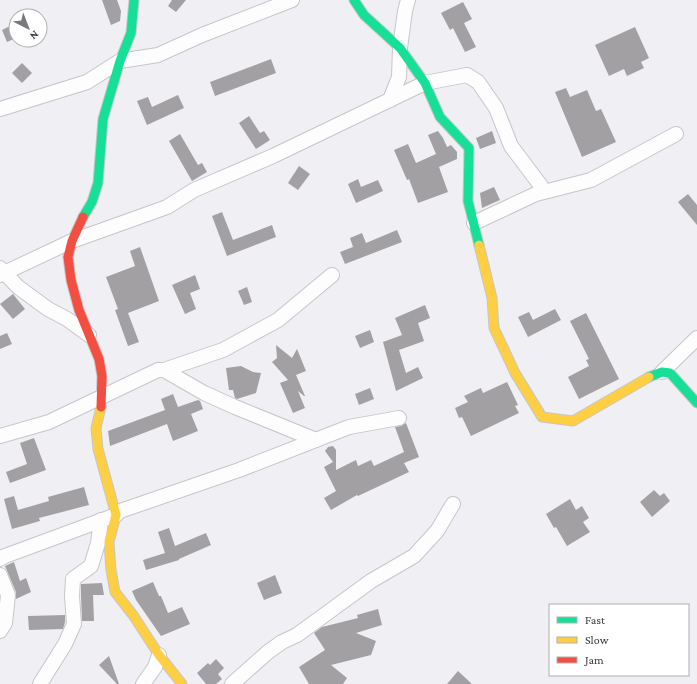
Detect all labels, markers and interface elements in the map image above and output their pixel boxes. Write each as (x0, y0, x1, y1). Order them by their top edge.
north arrow (8, 8, 48, 48)
text: N (28, 28, 41, 43)
legend (549, 604, 689, 676)
text: Fast (585, 613, 606, 627)
text: Slow (585, 633, 609, 647)
text: Jam (584, 653, 604, 667)

